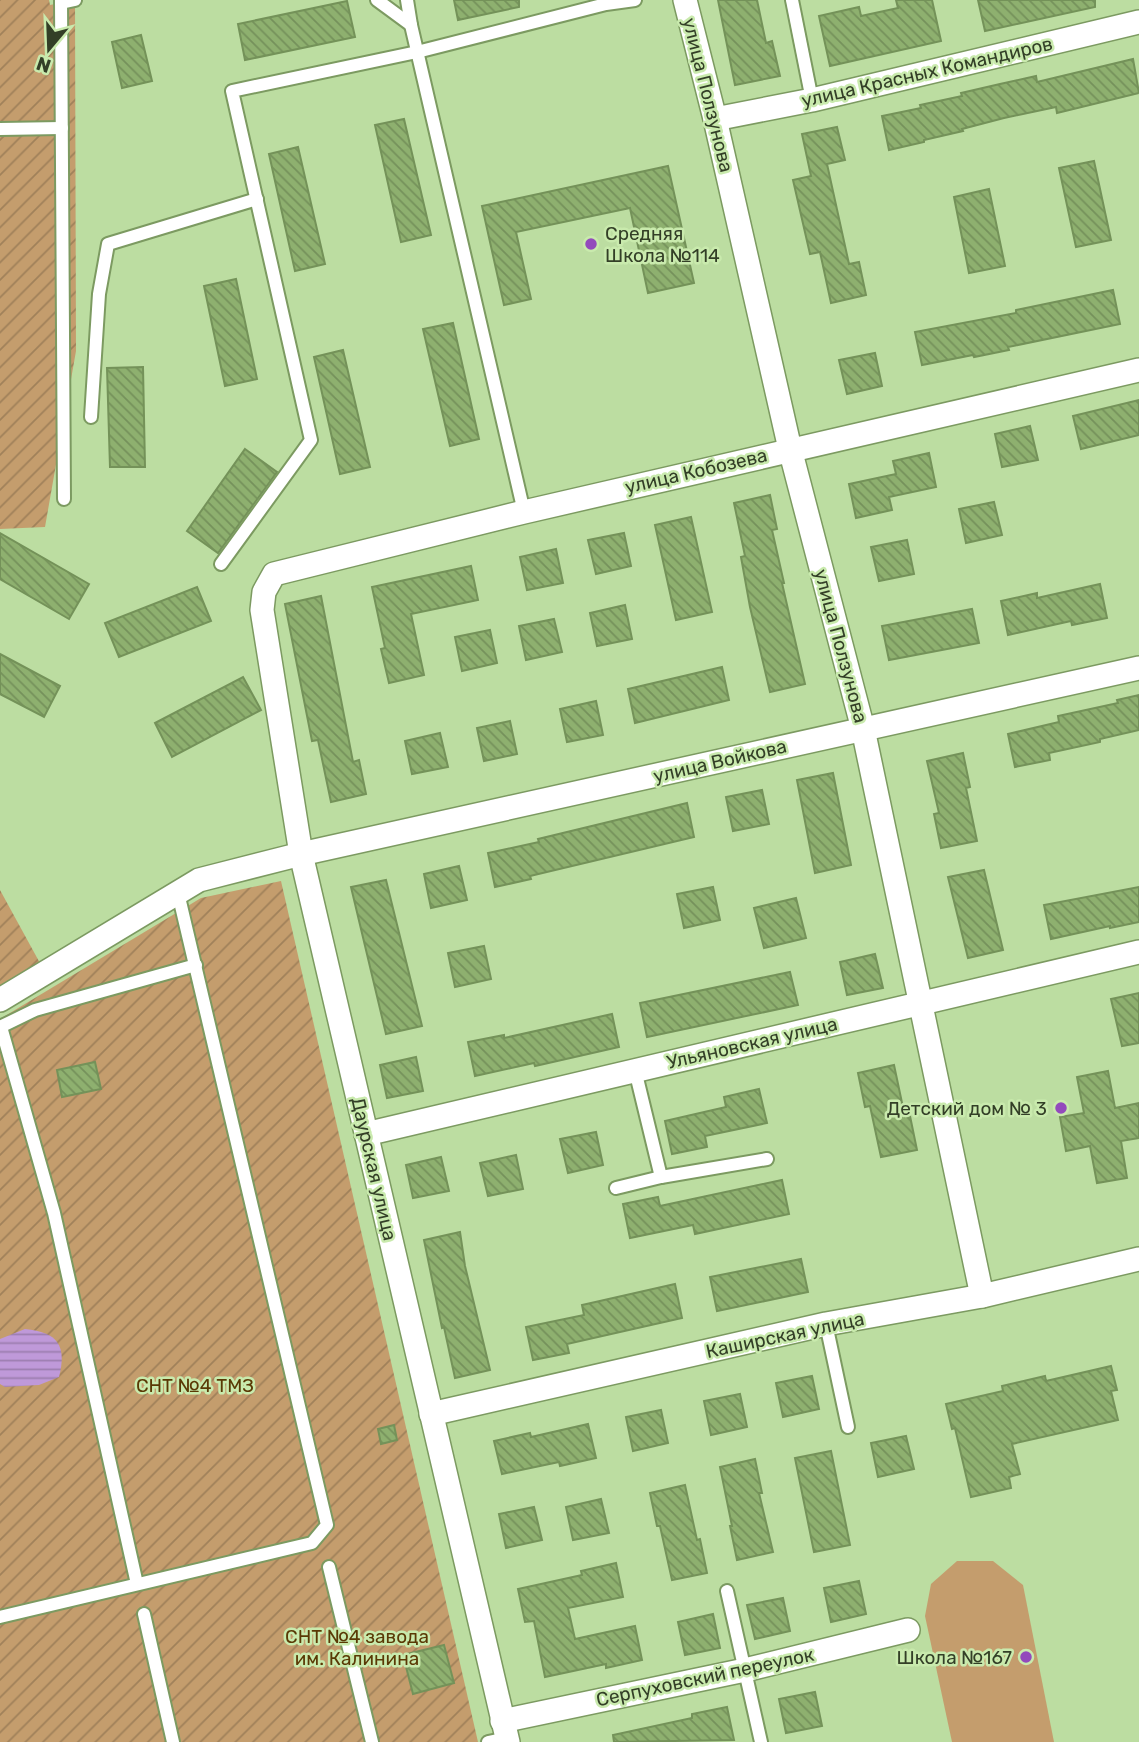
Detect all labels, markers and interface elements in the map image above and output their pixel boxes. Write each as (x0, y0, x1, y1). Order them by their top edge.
north arrow (14, 14, 84, 84)
street label: улица Ползунова (678, 15, 738, 175)
street label: улица Красных Командиров (799, 32, 1055, 112)
text: N (33, 52, 54, 78)
place label: Средняя Школа №114 (605, 222, 720, 267)
marker: Средняя Школа №114 (583, 236, 599, 252)
street label: улица Кобозева (623, 443, 769, 499)
street label: улица Ползунова (809, 567, 873, 725)
street label: улица Войкова (651, 734, 789, 788)
street label: Ульяновская улица (664, 1012, 840, 1074)
street label: Даурская улица (346, 1095, 402, 1243)
place label: Детский дом № 3 (887, 1097, 1047, 1120)
marker: Детский дом № 3 (1053, 1100, 1069, 1116)
street label: Каширская улица (704, 1307, 866, 1363)
park label: СНТ №4 ТМЗ (136, 1374, 254, 1397)
park label: СНТ №4 завода им. Калинина (285, 1625, 429, 1670)
street label: Серпуховский переулок (594, 1643, 816, 1711)
place label: Школа №167 (896, 1646, 1012, 1669)
marker: Школа №167 (1018, 1649, 1034, 1665)

